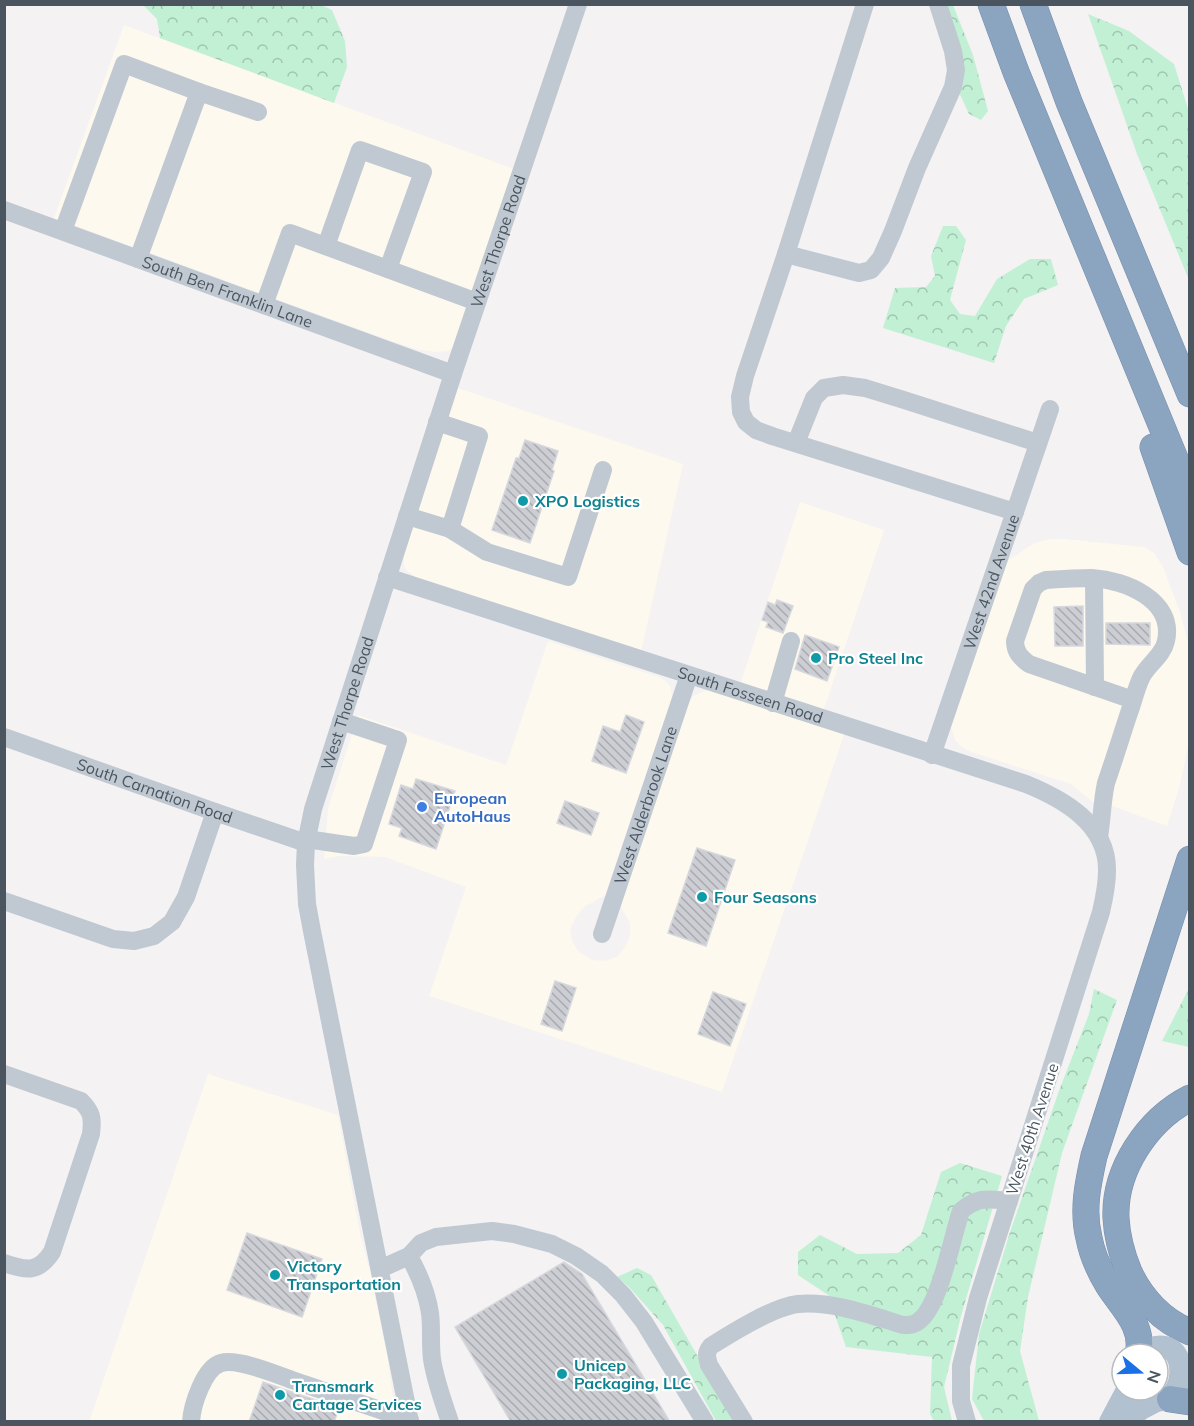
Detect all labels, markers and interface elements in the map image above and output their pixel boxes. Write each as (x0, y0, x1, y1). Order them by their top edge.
street label: West Thorpe Road (466, 172, 530, 310)
street label: South Ben Franklin Lane (139, 251, 316, 332)
place label: XPO Logistics (534, 491, 640, 511)
marker: XPO Logistics (516, 494, 530, 508)
street label: West 42nd Avenue (959, 512, 1023, 652)
street label: West Thorpe Road (316, 634, 378, 773)
place label: Pro Steel Inc (828, 648, 923, 668)
marker: Pro Steel Inc (809, 651, 823, 665)
street label: South Fosseen Road (675, 662, 826, 728)
street label: West Alderbrook Lane (609, 723, 681, 887)
street label: South Carnation Road (74, 754, 235, 827)
place label: European AutoHaus (434, 788, 511, 826)
marker: European AutoHaus (415, 800, 429, 814)
place label: Four Seasons (714, 887, 817, 907)
marker: Four Seasons (695, 890, 709, 904)
street label: West 40th Avenue (1001, 1061, 1063, 1197)
place label: Victory Transportation (286, 1256, 401, 1294)
marker: Victory Transportation (268, 1268, 282, 1282)
north arrow (1110, 1342, 1170, 1402)
place label: Unicep Packaging, LLC (574, 1355, 691, 1393)
marker: Unicep Packaging, LLC (555, 1367, 569, 1381)
text: N (1143, 1368, 1166, 1386)
place label: Transmark Cartage Services (292, 1376, 422, 1414)
marker: Transmark Cartage Services (273, 1388, 287, 1402)

